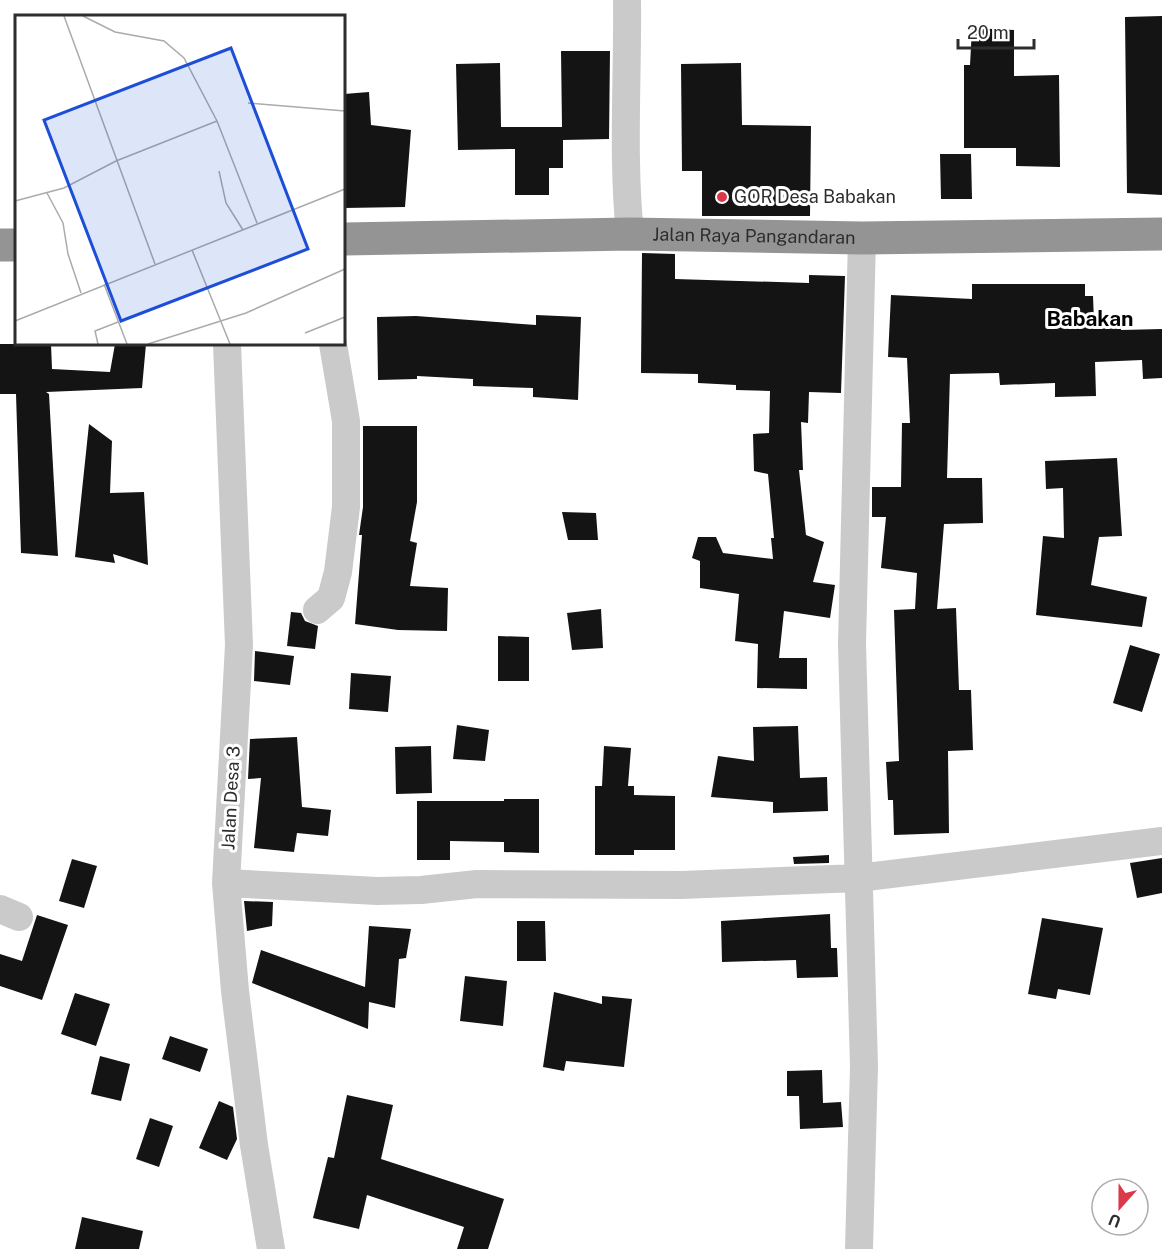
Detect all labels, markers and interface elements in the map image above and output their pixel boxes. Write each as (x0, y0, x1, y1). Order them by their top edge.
scale bar (958, 12, 1034, 50)
inset map (15, 15, 345, 345)
text: 20 m (967, 22, 1009, 43)
place label: GOR Desa Babakan (734, 186, 896, 207)
marker: GOR Desa Babakan (715, 190, 729, 204)
street label: Jalan Raya Pangandaran (652, 223, 856, 248)
district label: Babakan (1046, 306, 1134, 331)
street label: Jalan Desa 3 (217, 745, 244, 851)
north arrow (1090, 1177, 1150, 1237)
text: U (1106, 1210, 1124, 1231)

